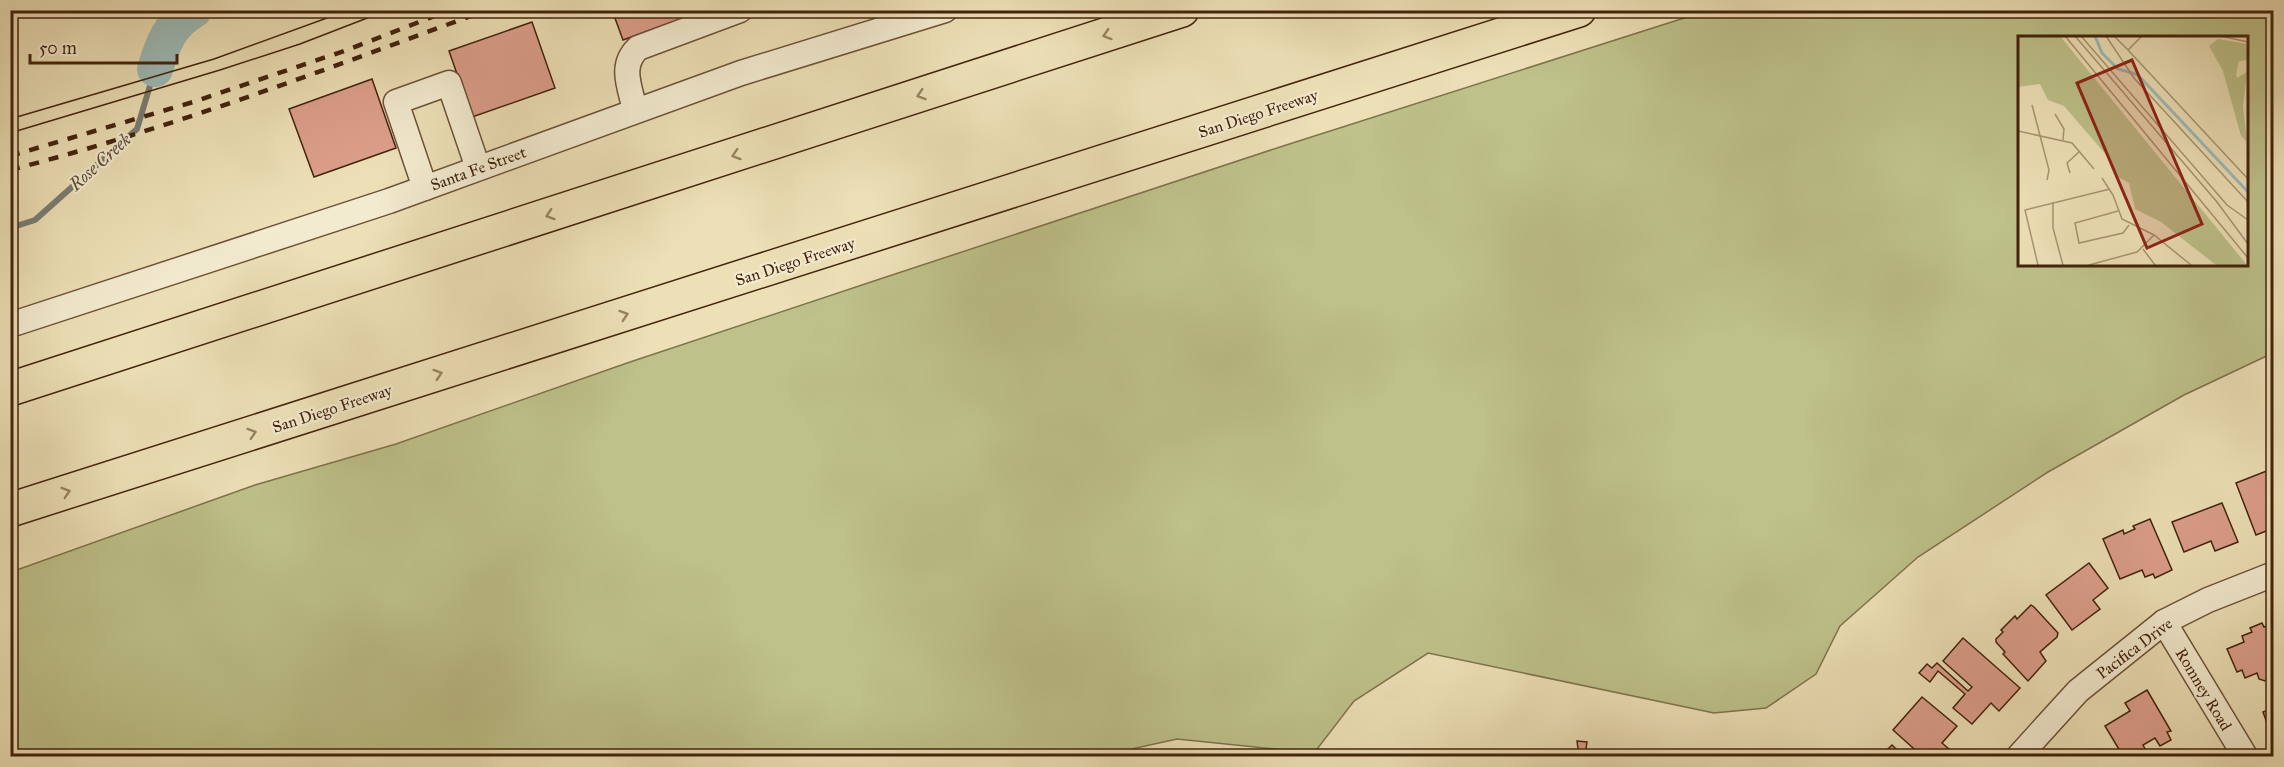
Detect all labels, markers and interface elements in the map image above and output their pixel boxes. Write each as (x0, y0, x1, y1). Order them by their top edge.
scale bar (30, 27, 177, 65)
one-way arrow (1102, 28, 1113, 40)
inset map (2018, 36, 2248, 266)
text: 50 m (39, 37, 77, 59)
street label: San Diego Freeway (1196, 85, 1321, 143)
one-way arrow (916, 88, 927, 100)
water label: Rose Creek (64, 129, 135, 196)
street label: Santa Fe Street (428, 142, 529, 195)
one-way arrow (731, 148, 742, 160)
one-way arrow (545, 208, 556, 220)
street label: San Diego Freeway (733, 233, 858, 291)
one-way arrow (618, 310, 629, 322)
one-way arrow (432, 369, 443, 381)
street label: San Diego Freeway (270, 380, 395, 438)
one-way arrow (246, 428, 257, 440)
one-way arrow (60, 487, 71, 499)
street label: Pacifica Drive (2093, 614, 2176, 683)
street label: Romney Road (2171, 645, 2236, 734)

